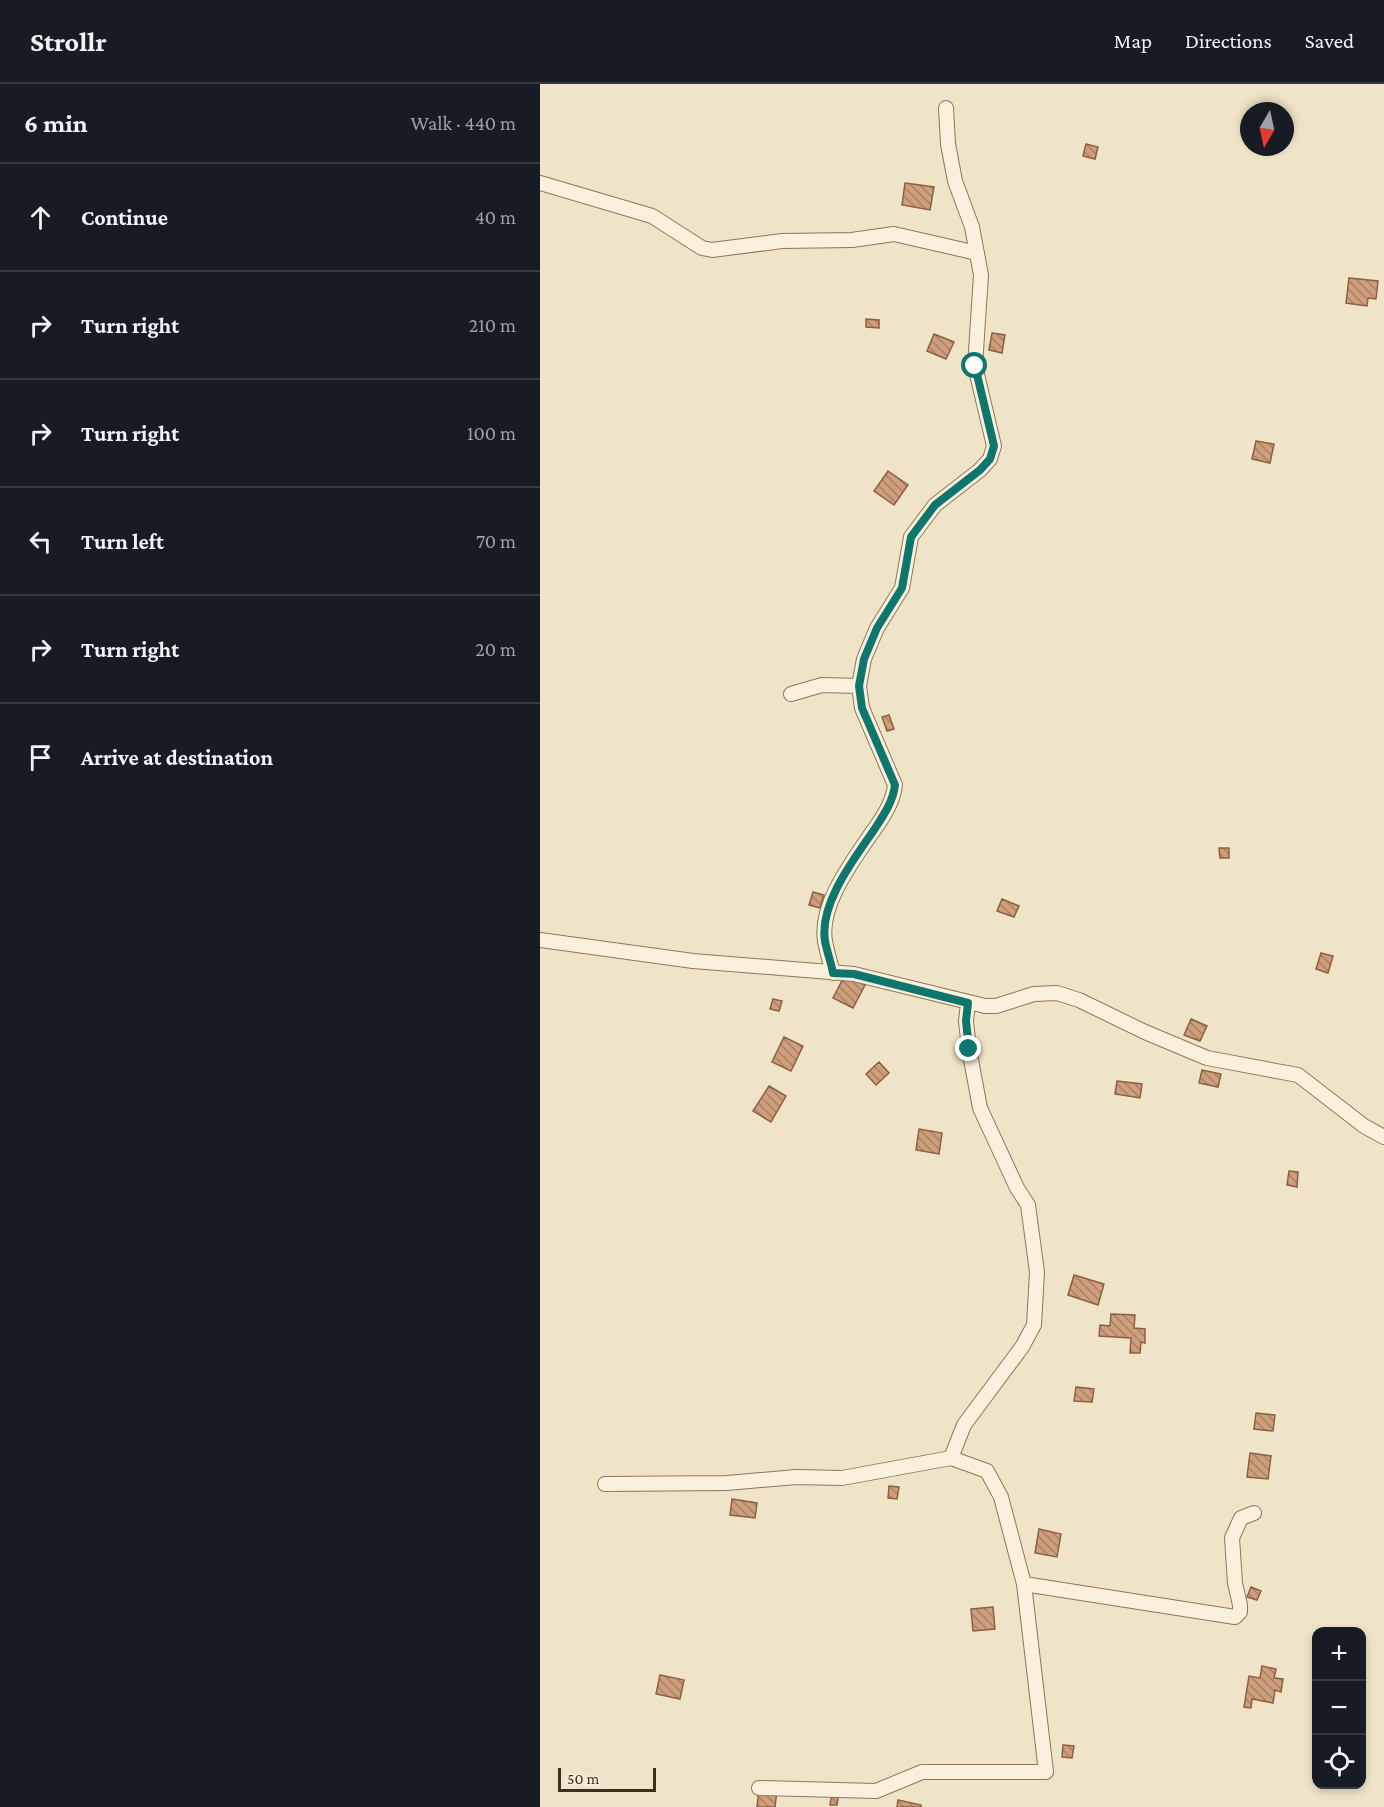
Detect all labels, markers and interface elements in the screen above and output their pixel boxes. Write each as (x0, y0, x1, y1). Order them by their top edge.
text: Strollr (30, 26, 107, 57)
text: Map (1114, 29, 1152, 53)
text: Directions (1185, 29, 1272, 53)
text: Saved (1305, 29, 1354, 53)
north arrow (1240, 102, 1294, 156)
text: 6 min (24, 109, 88, 138)
text: Walk · 440 m (411, 112, 516, 134)
icon: ahead (24, 201, 57, 234)
text: Continue (81, 205, 168, 230)
text: 40 m (475, 206, 516, 228)
icon: right (24, 309, 57, 342)
text: Turn right (81, 313, 179, 338)
text: 210 m (469, 314, 516, 336)
route start (961, 352, 987, 378)
icon: right (24, 417, 57, 450)
text: Turn right (81, 421, 179, 446)
text: 100 m (467, 422, 516, 444)
icon: left (24, 525, 57, 558)
text: Turn left (81, 529, 164, 554)
text: 70 m (476, 530, 516, 552)
icon: right (24, 633, 57, 666)
text: Turn right (81, 637, 179, 662)
text: 20 m (475, 638, 516, 660)
icon: arrive (24, 741, 57, 774)
text: Arrive at destination (81, 745, 273, 770)
route end (955, 1035, 981, 1061)
map controls (1312, 1627, 1366, 1789)
button: + (1312, 1627, 1366, 1681)
button: − (1312, 1681, 1366, 1735)
button: locate (1312, 1735, 1366, 1789)
scale bar (558, 1765, 656, 1792)
text: 50 m (567, 1770, 599, 1787)

